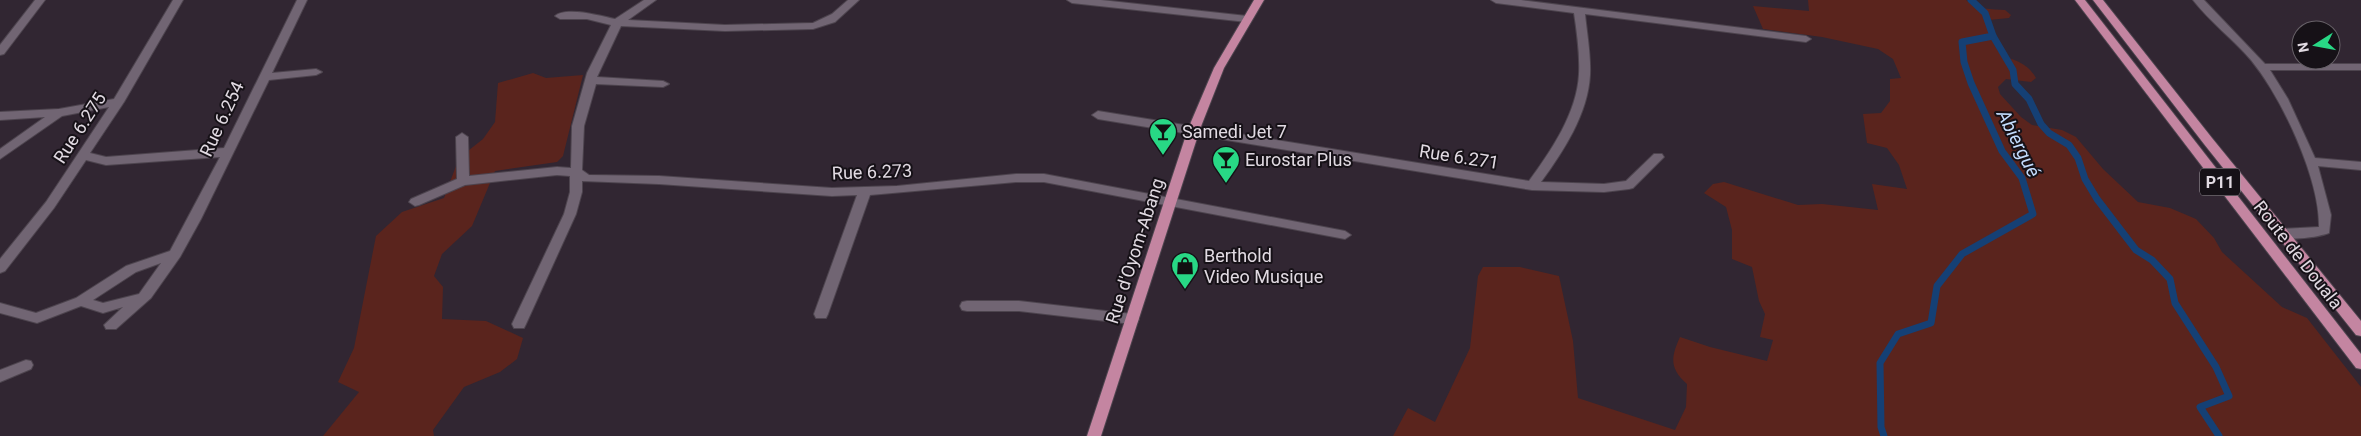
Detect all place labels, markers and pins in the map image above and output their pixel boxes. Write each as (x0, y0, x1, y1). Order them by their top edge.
bar icon: Samedi Jet 7 (1148, 117, 1178, 156)
place label: Samedi Jet 7 (1182, 121, 1287, 142)
bar icon: Eurostar Plus (1211, 145, 1241, 184)
place label: Eurostar Plus (1245, 149, 1352, 170)
place label: Berthold Video Musique (1204, 245, 1323, 287)
shop icon: Berthold Video Musique (1170, 251, 1200, 290)

